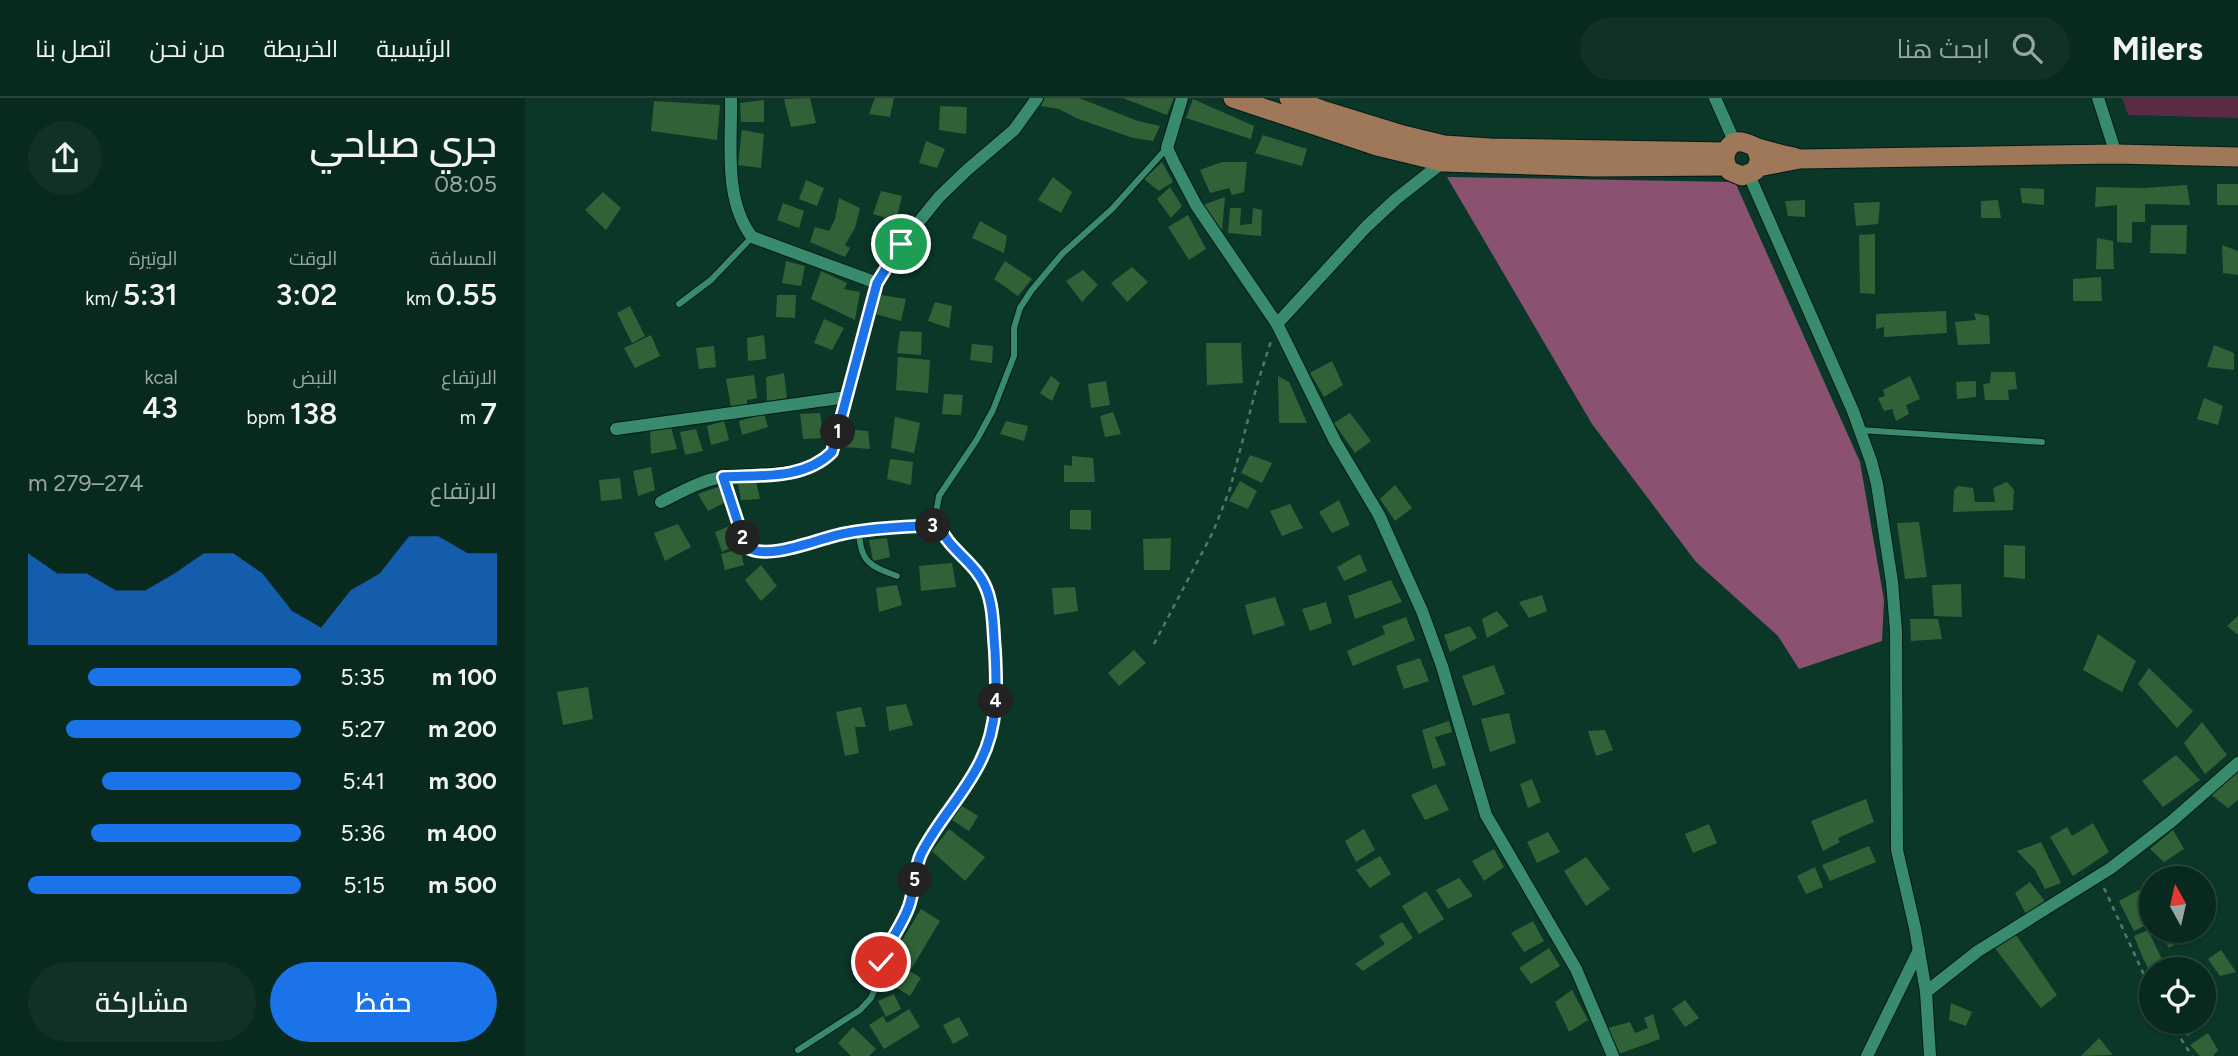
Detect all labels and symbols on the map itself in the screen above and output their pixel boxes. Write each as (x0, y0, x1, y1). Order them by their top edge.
pin (871, 214, 931, 274)
pin: 1 (821, 414, 855, 450)
pin: 3 (915, 508, 951, 544)
pin: 2 (725, 520, 760, 556)
pin: 4 (979, 684, 1014, 718)
pin: 5 (897, 862, 933, 898)
north arrow (2139, 866, 2215, 943)
pin (851, 932, 911, 992)

